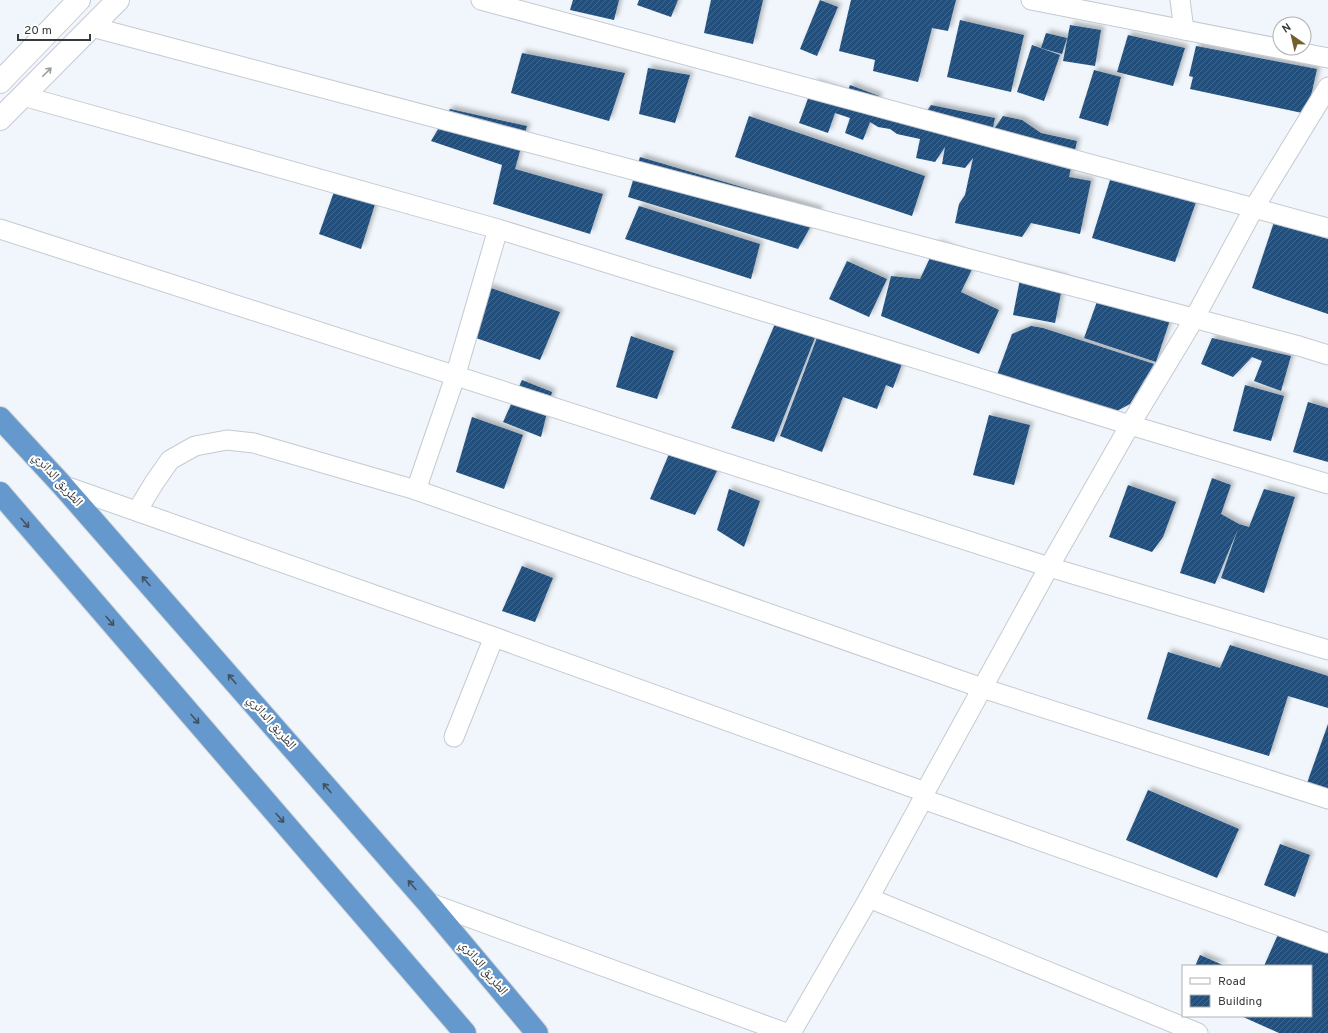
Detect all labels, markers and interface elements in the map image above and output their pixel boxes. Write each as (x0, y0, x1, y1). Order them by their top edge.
scale bar (18, 16, 90, 42)
north arrow (1272, 16, 1312, 56)
text: N (1280, 21, 1294, 37)
text: 20 m (24, 23, 52, 39)
one-way arrow (42, 67, 52, 77)
street label: الطريق الدائري (28, 450, 85, 511)
one-way arrow (21, 517, 30, 528)
one-way arrow (142, 576, 151, 587)
one-way arrow (105, 616, 115, 626)
one-way arrow (228, 675, 237, 685)
street label: الطريق الدائري (242, 692, 299, 754)
one-way arrow (191, 714, 200, 724)
one-way arrow (322, 782, 331, 793)
one-way arrow (276, 812, 285, 823)
one-way arrow (408, 880, 417, 891)
street label: الطريق الدائري (454, 937, 511, 1000)
legend (1182, 965, 1312, 1017)
text: Road (1218, 974, 1246, 990)
text: Building (1218, 994, 1262, 1010)

